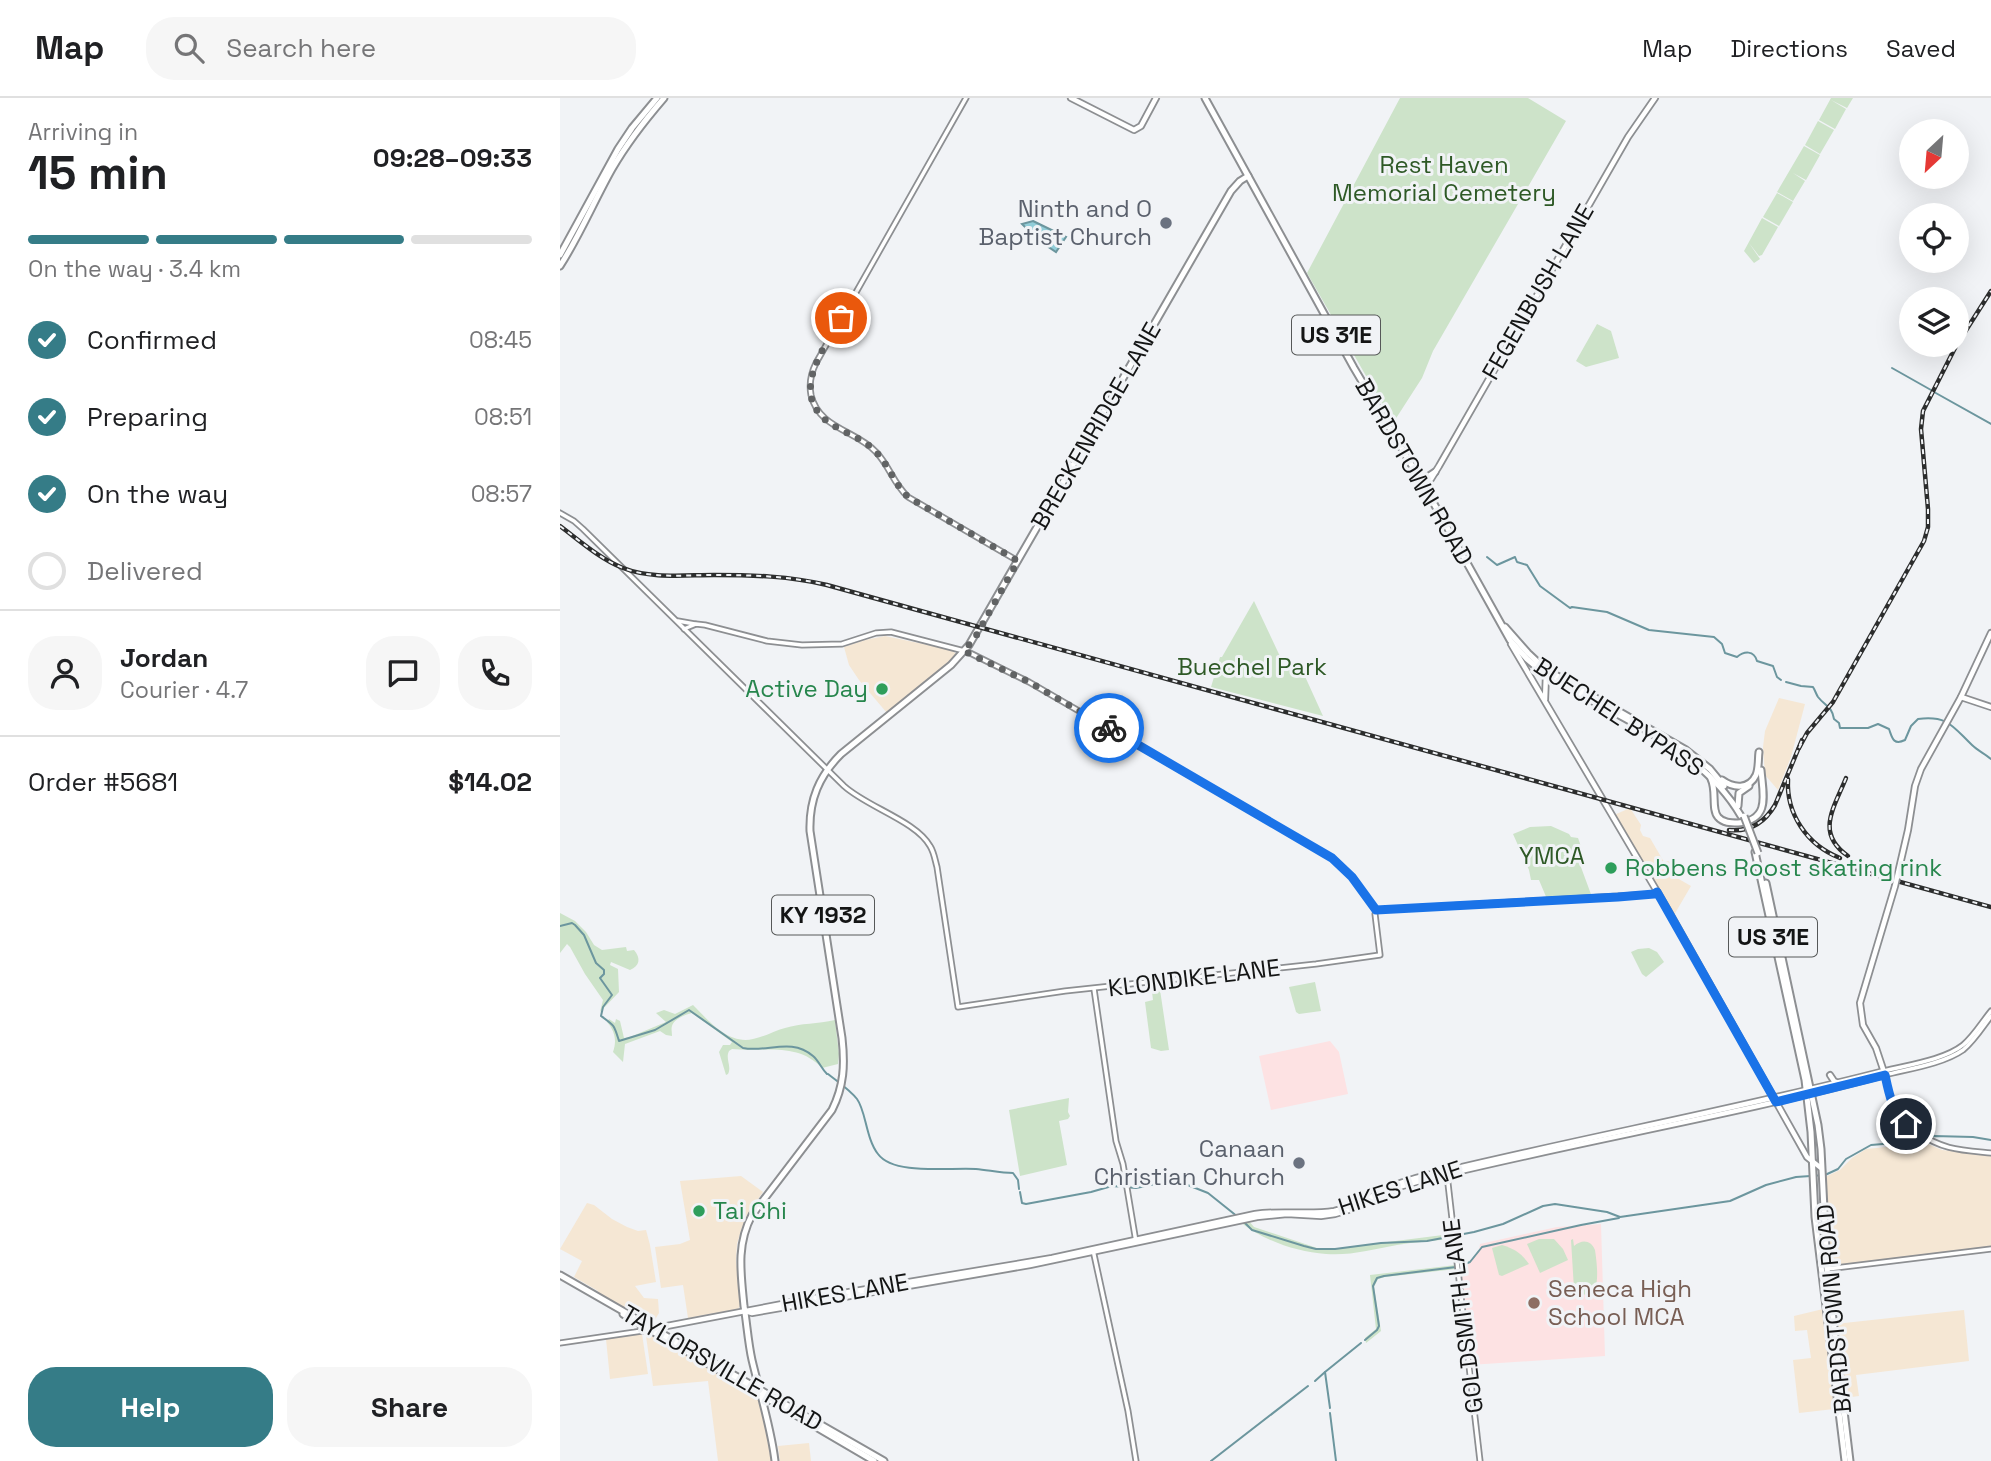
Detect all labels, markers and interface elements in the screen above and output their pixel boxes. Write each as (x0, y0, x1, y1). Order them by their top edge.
search box (146, 17, 636, 80)
text: Map (35, 27, 104, 69)
icon: search (170, 29, 208, 67)
text: Search here (226, 31, 376, 65)
text: Map (1642, 33, 1692, 64)
text: Directions (1730, 33, 1848, 64)
text: Saved (1886, 33, 1956, 64)
text: Arriving in (28, 117, 138, 147)
north arrow (1899, 119, 1969, 189)
map controls (1899, 119, 1969, 357)
text: 09:28–09:33 (373, 141, 532, 175)
text: 15 min (28, 144, 168, 202)
park label: Rest Haven Memorial Cemetery (1332, 149, 1556, 208)
place label: Ninth and O Baptist Church (979, 193, 1152, 252)
street label: FEGENBUSH LANE (1475, 198, 1600, 385)
button: locate (1899, 203, 1969, 273)
marker: Ninth and O Baptist Church (1158, 215, 1174, 231)
text: On the way · 3.4 km (28, 254, 241, 284)
button: layers (1899, 287, 1969, 357)
pin (811, 288, 871, 348)
icon: bag (822, 299, 860, 337)
road number: US 31E (1292, 316, 1380, 354)
street label: BRECKENRIDGE LANE (1024, 317, 1168, 535)
icon: check (28, 321, 66, 359)
text: Confirmed (87, 323, 217, 357)
text: 08:45 (469, 325, 532, 355)
street label: BARDSTOWN ROAD (1348, 373, 1480, 571)
icon: check (28, 398, 66, 436)
text: Preparing (87, 400, 208, 434)
text: 08:51 (474, 402, 532, 432)
icon: check (28, 475, 66, 513)
text: On the way (87, 477, 228, 511)
text: 08:57 (471, 479, 532, 509)
text: Delivered (87, 554, 203, 588)
button: person (28, 636, 102, 710)
button: chat (366, 636, 440, 710)
button: phone (458, 636, 532, 710)
text: Jordan (120, 641, 208, 675)
street label: BUECHEL BYPASS (1529, 650, 1710, 783)
park label: Buechel Park (1177, 651, 1327, 682)
place label: Active Day (745, 673, 868, 704)
text: Courier · 4.7 (120, 675, 248, 705)
marker: Active Day (874, 681, 890, 697)
courier (1074, 693, 1144, 763)
icon: bike (1090, 709, 1128, 747)
text: Order #5681 (28, 765, 178, 799)
text: $14.02 (448, 765, 532, 799)
park label: YMCA (1519, 840, 1585, 871)
place label: Robbens Roost skating rink (1625, 852, 1942, 883)
marker: Robbens Roost skating rink (1603, 860, 1619, 876)
road number: KY 1932 (772, 895, 874, 934)
road number: US 31E (1729, 918, 1817, 957)
street label: KLONDIKE LANE (1106, 952, 1282, 1003)
pin (1876, 1094, 1936, 1154)
icon: home (1887, 1105, 1925, 1143)
place label: Canaan Christian Church (1094, 1133, 1285, 1192)
street label: HIKES LANE (1334, 1153, 1466, 1222)
marker: Canaan Christian Church (1291, 1155, 1307, 1171)
place label: Tai Chi (713, 1195, 787, 1226)
marker: Tai Chi (691, 1203, 707, 1219)
street label: BARDSTOWN ROAD (1809, 1203, 1858, 1415)
street label: GOLDSMITH LANE (1435, 1217, 1490, 1415)
street label: HIKES LANE (779, 1266, 911, 1319)
place label: Seneca High School MCA (1548, 1273, 1692, 1332)
marker: Seneca High School MCA (1526, 1295, 1542, 1311)
street label: TAYLORSVILLE ROAD (616, 1297, 828, 1438)
button: Help (28, 1367, 273, 1447)
button: Share (287, 1367, 532, 1447)

